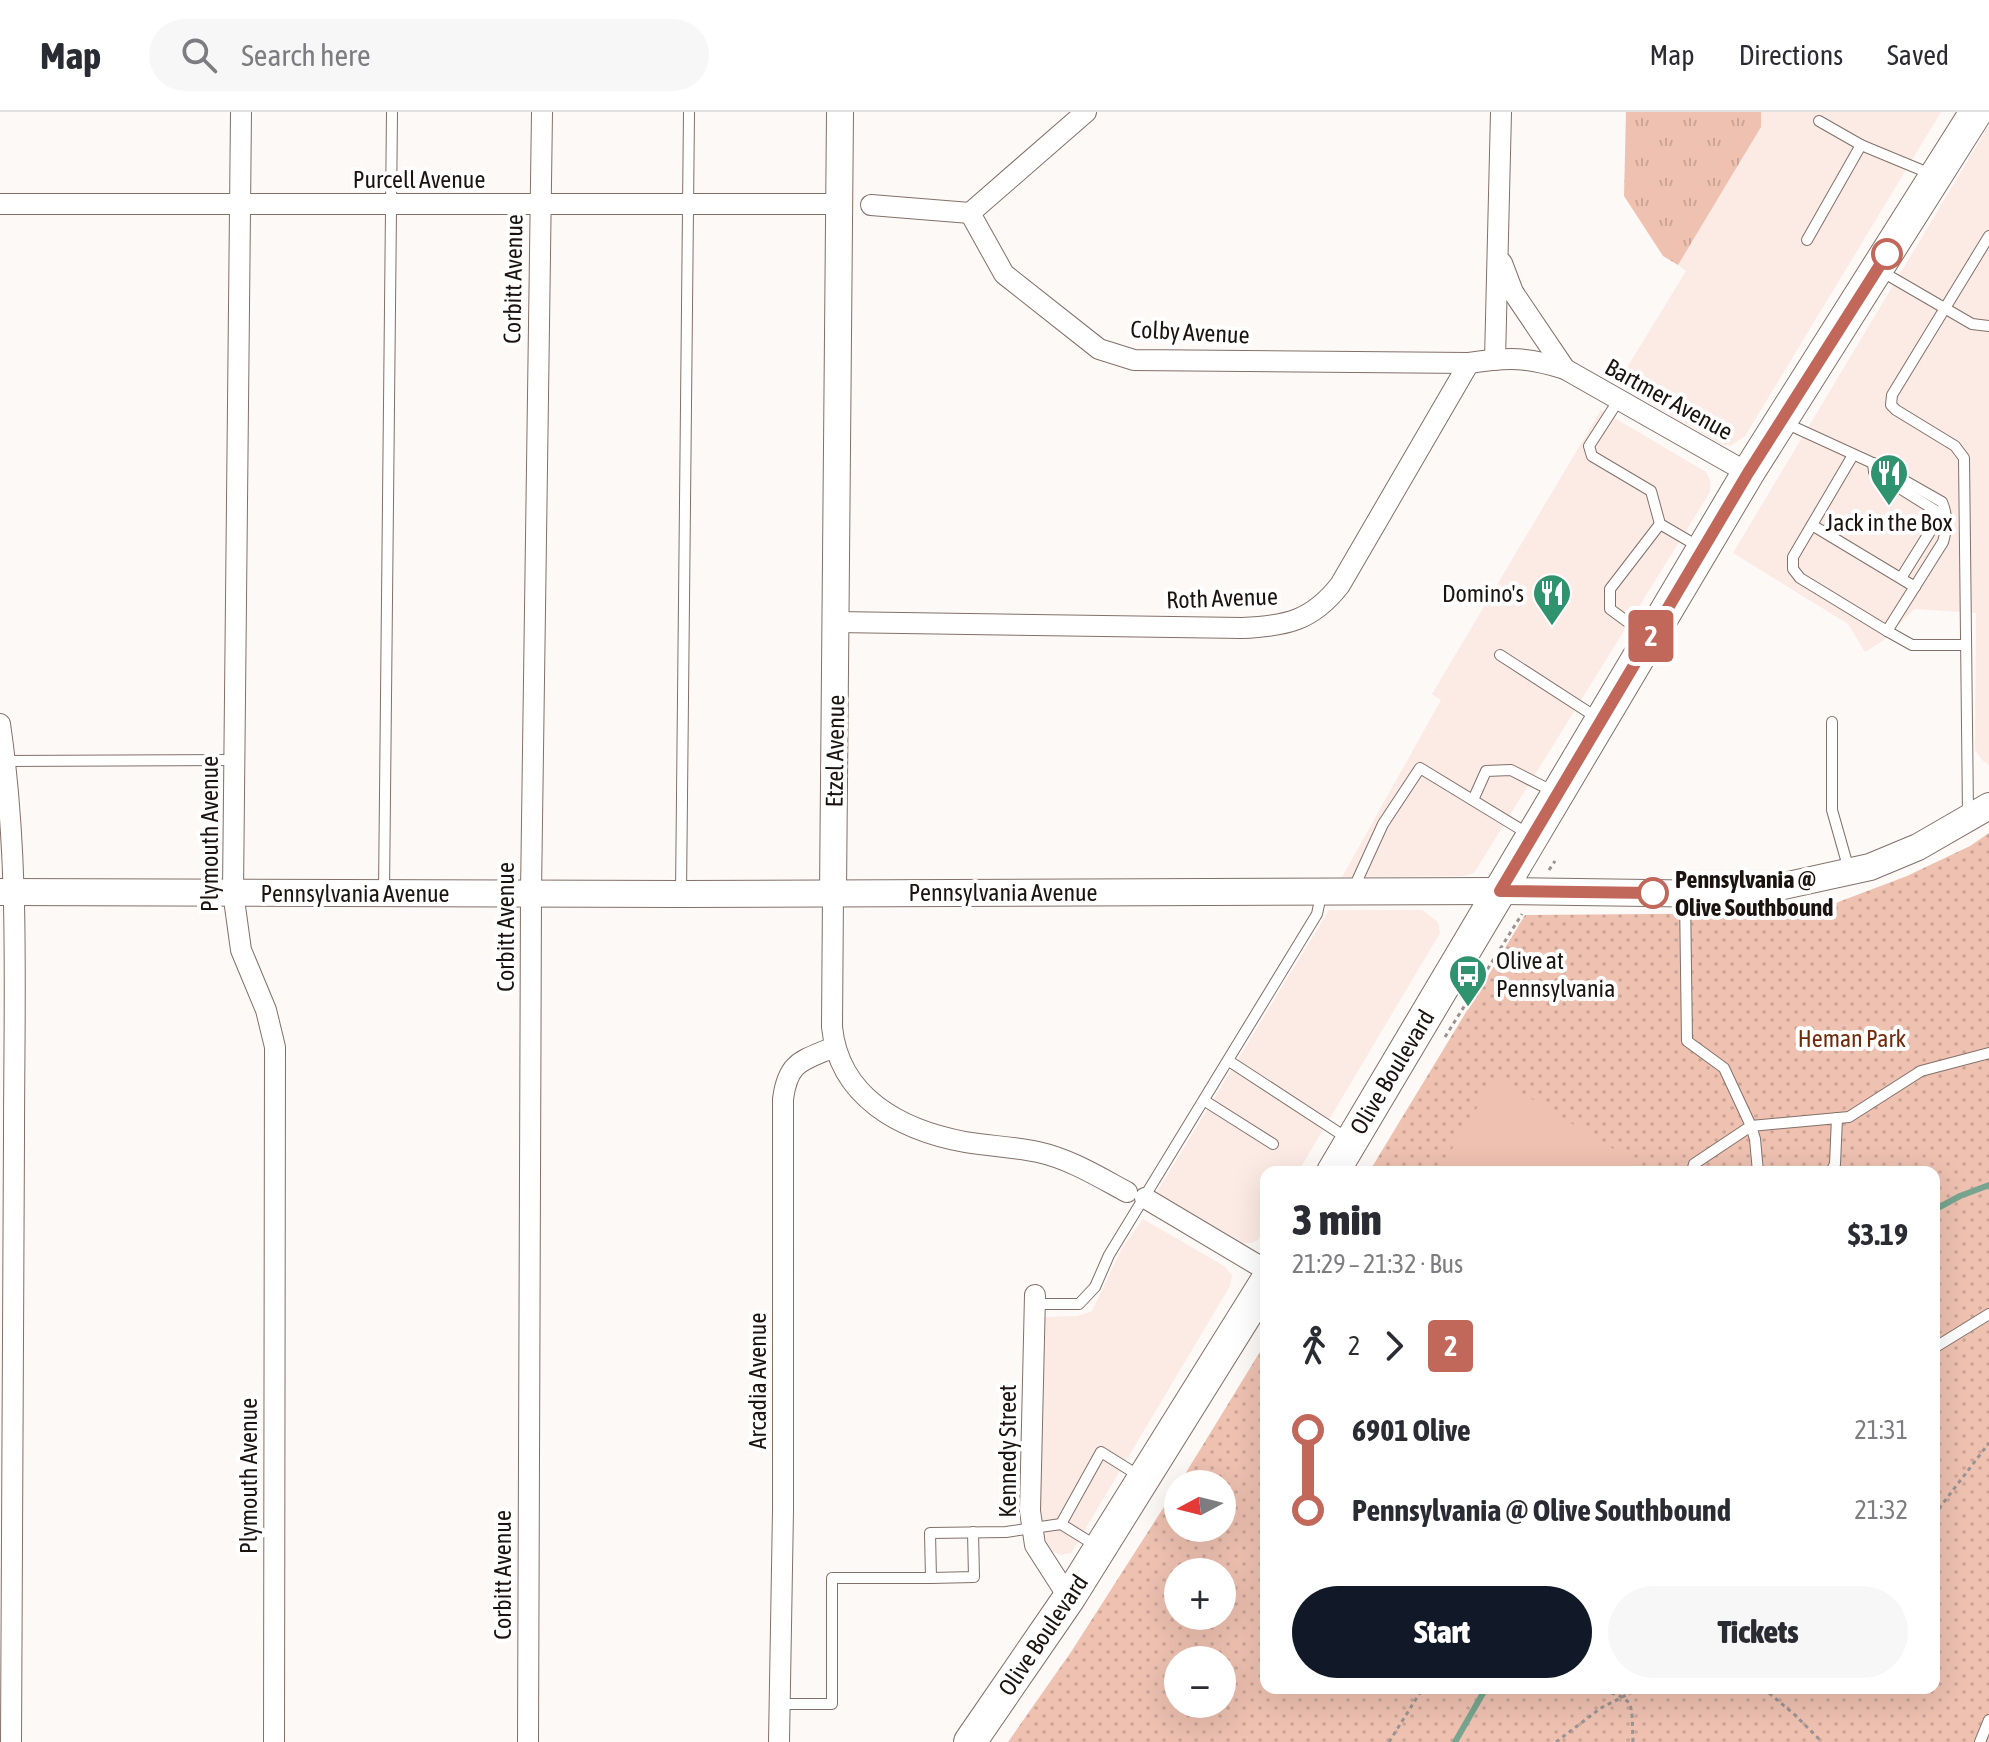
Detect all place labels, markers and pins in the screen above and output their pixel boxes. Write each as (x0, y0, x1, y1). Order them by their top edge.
unlabelled marker (1872, 239, 1902, 269)
restaurant icon: Jack in the Box (1868, 452, 1910, 507)
place label: Jack in the Box (1826, 509, 1953, 536)
restaurant icon: Domino's (1531, 572, 1573, 627)
place label: Domino's (1442, 580, 1524, 607)
place label: Pennsylvania @ Olive Southbound (1675, 866, 1834, 921)
marker: Pennsylvania @ Olive Southbound (1638, 878, 1668, 908)
place label: Olive at Pennsylvania (1496, 947, 1615, 1002)
bus stop icon: Olive at Pennsylvania (1447, 953, 1489, 1008)

